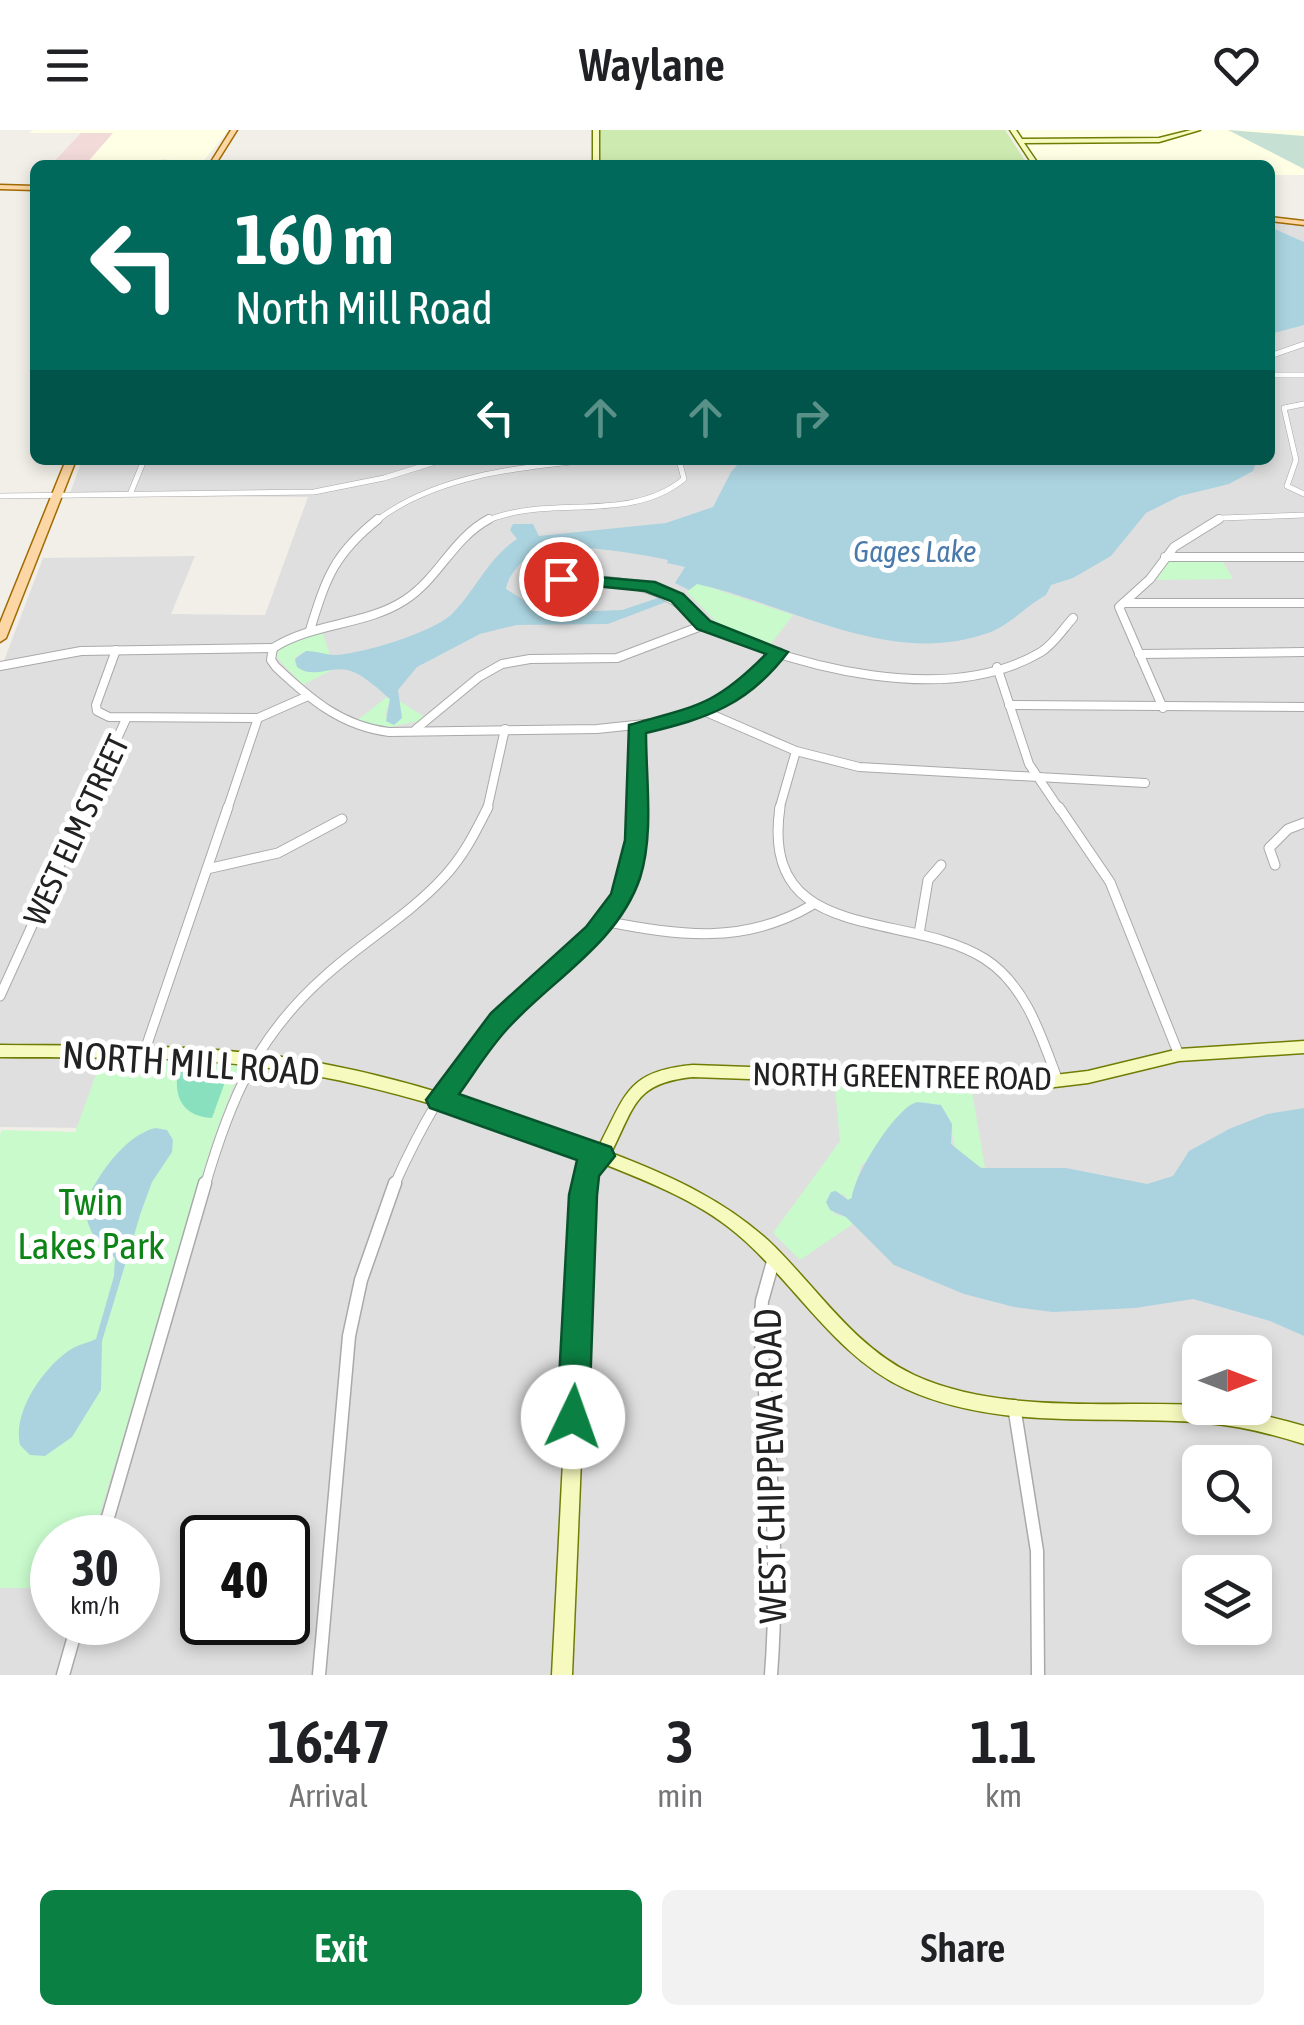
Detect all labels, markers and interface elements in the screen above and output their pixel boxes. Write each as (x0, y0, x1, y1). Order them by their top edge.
icon: menu (40, 38, 95, 93)
icon: heart (1209, 38, 1264, 93)
text: Waylane (579, 39, 725, 91)
text: 160 m (235, 199, 394, 279)
icon: left (70, 200, 200, 330)
text: North Mill Road (235, 282, 493, 334)
icon: left (468, 390, 523, 445)
icon: ahead (573, 390, 628, 445)
icon: ahead (678, 390, 733, 445)
icon: right (783, 390, 838, 445)
water label: Gages Lake (853, 534, 977, 568)
pin (519, 537, 604, 622)
icon: arrive (534, 552, 589, 607)
street label: WEST ELM STREET (16, 729, 136, 931)
street label: NORTH MILL ROAD (61, 1033, 321, 1093)
street label: NORTH GREENTREE ROAD (752, 1055, 1052, 1097)
park label: Twin Lakes Park (17, 1180, 165, 1267)
street label: WEST CHIPPEWA ROAD (746, 1308, 794, 1624)
north arrow (1182, 1335, 1272, 1425)
map controls (1182, 1335, 1272, 1645)
position arrow (521, 1365, 625, 1469)
button: search (1182, 1445, 1272, 1535)
speed limit sign: 40 (180, 1515, 310, 1645)
text: 30 (71, 1539, 118, 1597)
button: layers (1182, 1555, 1272, 1645)
text: km/h (70, 1591, 120, 1619)
text: 16:47 (267, 1707, 390, 1776)
text: 3 (666, 1707, 694, 1776)
text: 1.1 (970, 1707, 1037, 1776)
text: Arrival (290, 1777, 368, 1814)
text: min (657, 1777, 703, 1814)
text: km (985, 1777, 1022, 1814)
button: Exit (40, 1890, 642, 2005)
button: Share (662, 1890, 1264, 2005)

